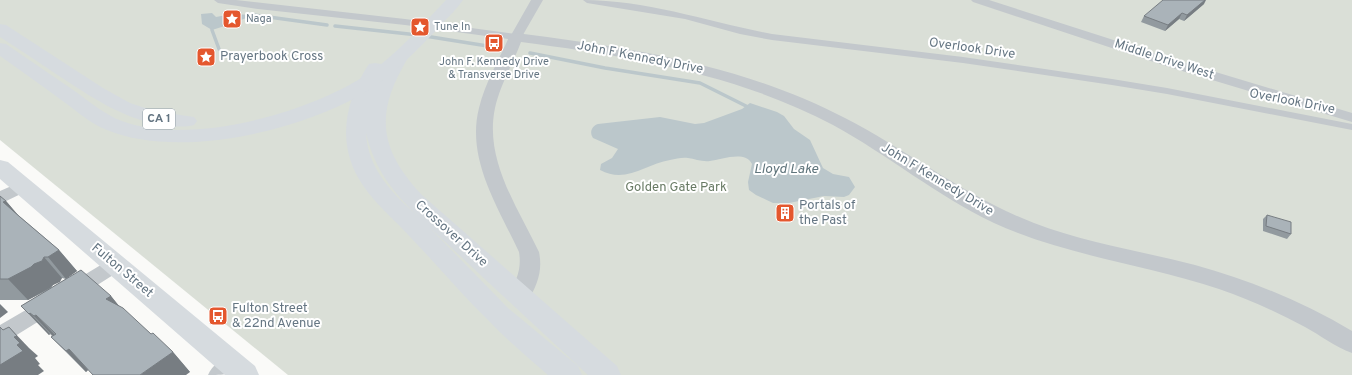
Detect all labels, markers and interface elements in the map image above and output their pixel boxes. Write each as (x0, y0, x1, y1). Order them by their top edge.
place icon: Naga (221, 8, 243, 30)
place label: Naga (246, 12, 272, 26)
place icon: Tune In (409, 16, 431, 38)
place label: Tune In (434, 20, 470, 34)
bus stop icon: John F. Kennedy Drive & Transverse Drive (483, 32, 505, 54)
street label: Overlook Drive (928, 35, 1016, 63)
street label: Middle Drive West (1112, 36, 1216, 84)
street label: John F Kennedy Drive (576, 38, 704, 78)
place icon: Prayerbook Cross (195, 46, 217, 68)
place label: Prayerbook Cross (220, 49, 323, 65)
place label: John F. Kennedy Drive & Transverse Drive (439, 55, 549, 82)
street label: Overlook Drive (1248, 86, 1336, 118)
road number: CA 1 (143, 109, 175, 129)
street label: John F Kennedy Drive (878, 140, 996, 220)
water label: Lloyd Lake (754, 161, 819, 178)
park label: Golden Gate Park (625, 180, 727, 196)
street label: Crossover Drive (411, 197, 491, 271)
place label: Portals of the Past (799, 198, 856, 229)
building icon: Portals of the Past (774, 202, 796, 224)
street label: Fulton Street (88, 241, 156, 302)
place label: Fulton Street & 22nd Avenue (232, 301, 321, 332)
bus stop icon: Fulton Street & 22nd Avenue (207, 305, 229, 327)

